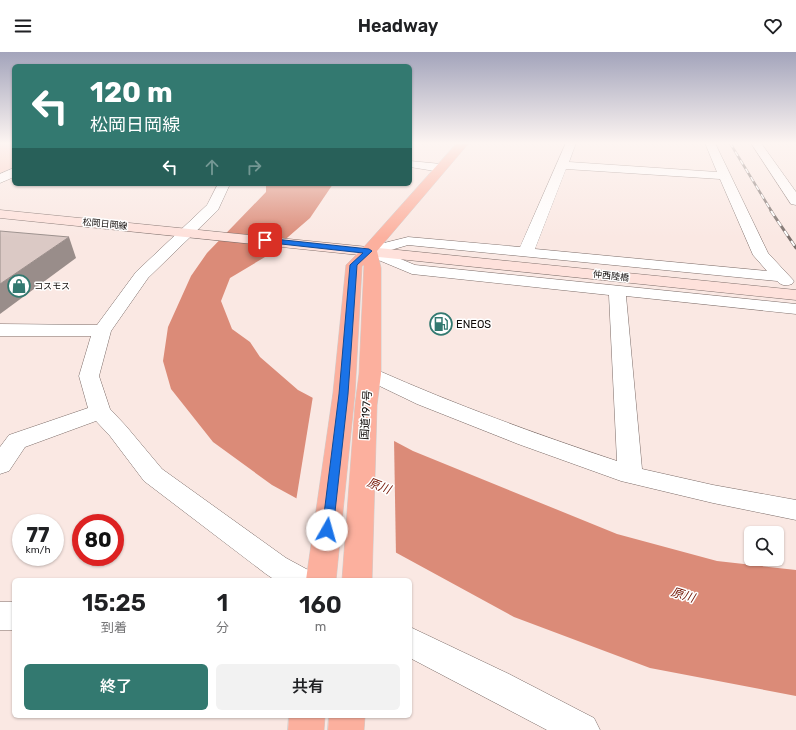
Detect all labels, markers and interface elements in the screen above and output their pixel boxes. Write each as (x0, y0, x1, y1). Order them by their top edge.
icon: menu (12, 15, 34, 37)
text: Headway (358, 15, 438, 37)
icon: heart (762, 15, 784, 37)
text: 120 m (90, 76, 173, 109)
icon: left (24, 80, 76, 132)
text: 松岡日岡線 (90, 114, 180, 136)
icon: left (159, 156, 181, 178)
icon: ahead (201, 156, 223, 178)
icon: right (243, 156, 265, 178)
street label: 松岡日岡線 (82, 217, 129, 231)
pin (248, 223, 282, 257)
icon: arrive (254, 229, 276, 251)
street label: 仲西陸橋 (593, 268, 630, 283)
shop icon: コスモス (6, 273, 32, 299)
place label: コスモス (34, 281, 70, 291)
fuel station icon: ENEOS (428, 311, 454, 337)
place label: ENEOS (456, 318, 491, 331)
street label: 国道197号 (358, 390, 374, 440)
water label: 原川 (365, 475, 395, 498)
position arrow (306, 509, 348, 551)
speed limit sign: 80 (72, 514, 124, 566)
text: 77 (27, 523, 49, 547)
map controls (744, 526, 784, 566)
button: search (744, 526, 784, 566)
text: km/h (26, 544, 50, 556)
water label: 原川 (669, 585, 698, 606)
text: 15:25 (82, 589, 146, 617)
text: 1 (217, 589, 228, 617)
text: 160 (299, 591, 342, 619)
text: m (315, 619, 326, 634)
text: 到着 (101, 620, 127, 635)
text: 分 (216, 620, 229, 635)
button: 終了 (24, 664, 208, 710)
button: 共有 (216, 664, 400, 710)

